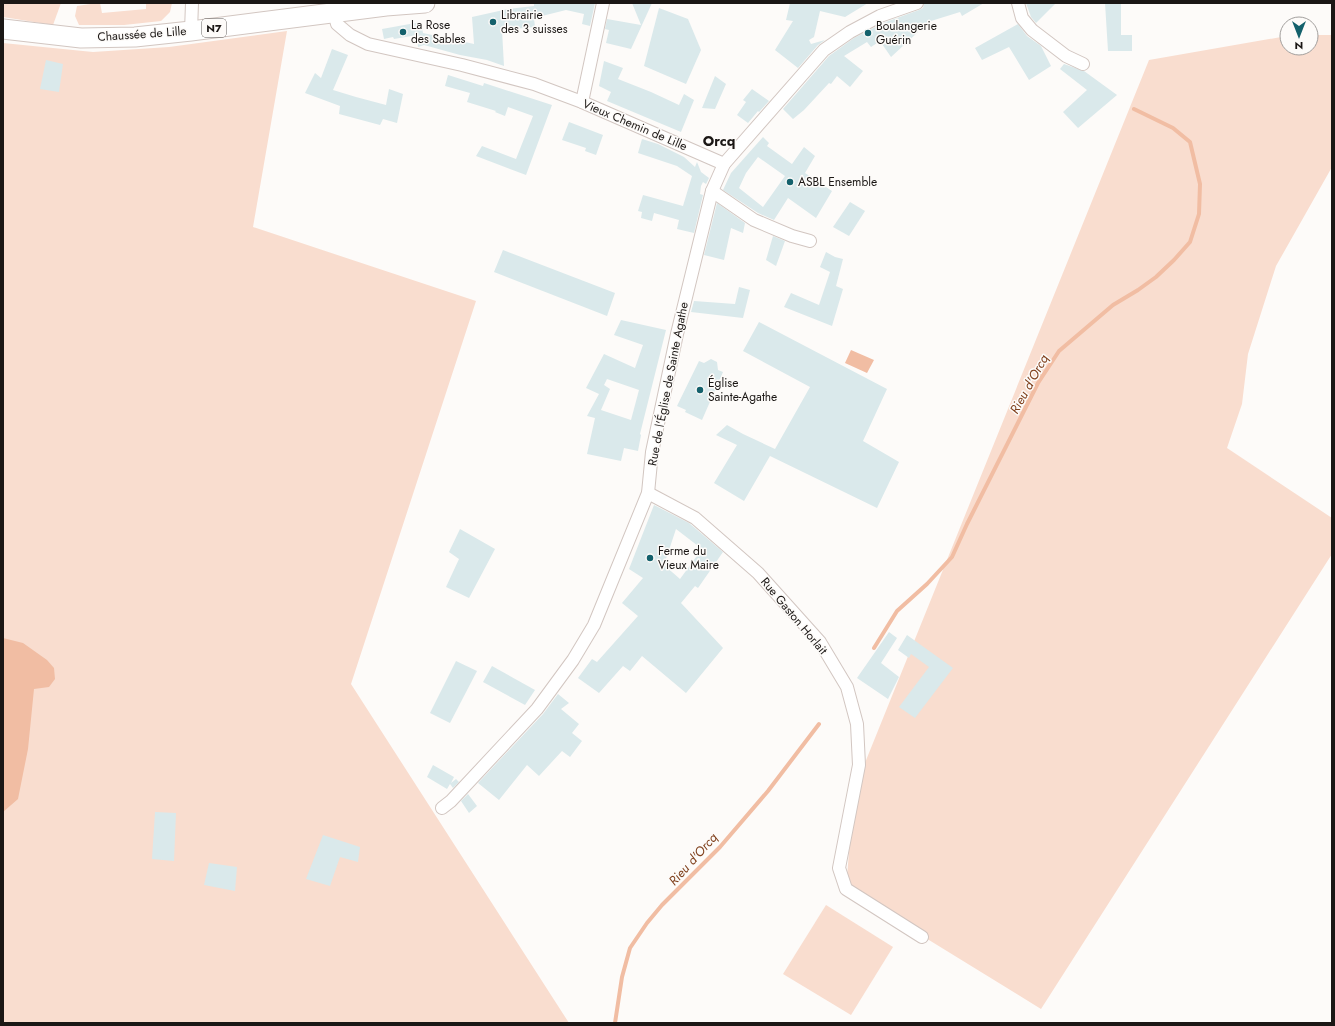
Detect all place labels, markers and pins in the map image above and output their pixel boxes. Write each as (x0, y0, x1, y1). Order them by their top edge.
place label: Librairie des 3 suisses (501, 6, 568, 38)
place label: La Rose des Sables (411, 16, 466, 48)
marker: Librairie des 3 suisses (488, 17, 498, 27)
place label: Boulangerie Guérin (876, 17, 937, 49)
marker: La Rose des Sables (398, 27, 408, 37)
marker: Boulangerie Guérin (863, 28, 873, 38)
place label: ASBL Ensemble (798, 173, 877, 191)
marker: ASBL Ensemble (785, 177, 795, 187)
place label: Église Sainte-Agathe (708, 374, 777, 406)
marker: Église Sainte-Agathe (695, 385, 705, 395)
place label: Ferme du Vieux Maire (658, 542, 719, 574)
marker: Ferme du Vieux Maire (645, 553, 655, 563)

